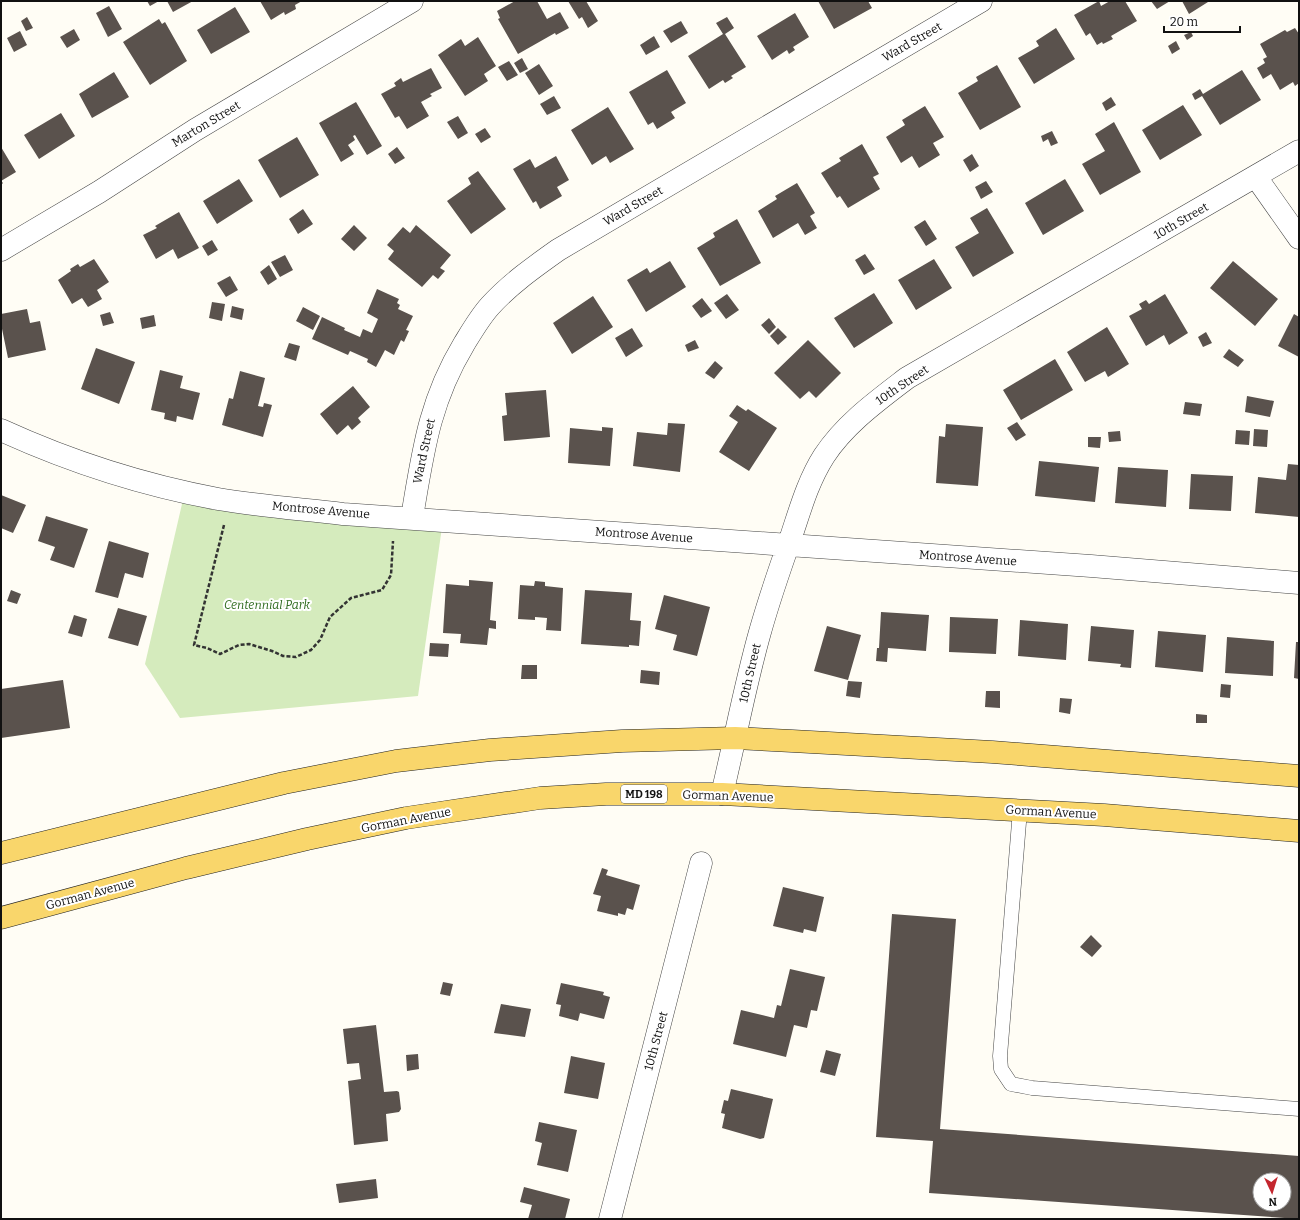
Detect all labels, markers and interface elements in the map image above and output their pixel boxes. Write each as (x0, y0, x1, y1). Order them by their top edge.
scale bar (1164, 8, 1240, 34)
text: 20 m (1170, 15, 1199, 29)
street label: Ward Street (880, 19, 945, 65)
street label: Marton Street (169, 98, 243, 150)
street label: Ward Street (601, 183, 666, 229)
street label: 10th Street (1151, 199, 1211, 242)
street label: 10th Street (873, 362, 932, 408)
street label: Ward Street (410, 416, 438, 485)
street label: Montrose Avenue (271, 499, 371, 521)
street label: Montrose Avenue (595, 525, 693, 545)
street label: Montrose Avenue (919, 548, 1017, 568)
park label: Centennial Park (224, 598, 310, 612)
street label: 10th Street (736, 641, 764, 704)
road number: MD 198 (621, 785, 667, 803)
street label: Gorman Avenue (682, 787, 774, 805)
street label: Gorman Avenue (1005, 803, 1097, 821)
street label: Gorman Avenue (360, 804, 452, 836)
street label: Gorman Avenue (44, 875, 136, 913)
street label: 10th Street (641, 1009, 671, 1072)
north arrow (1252, 1172, 1292, 1212)
text: N (1267, 1195, 1277, 1208)

